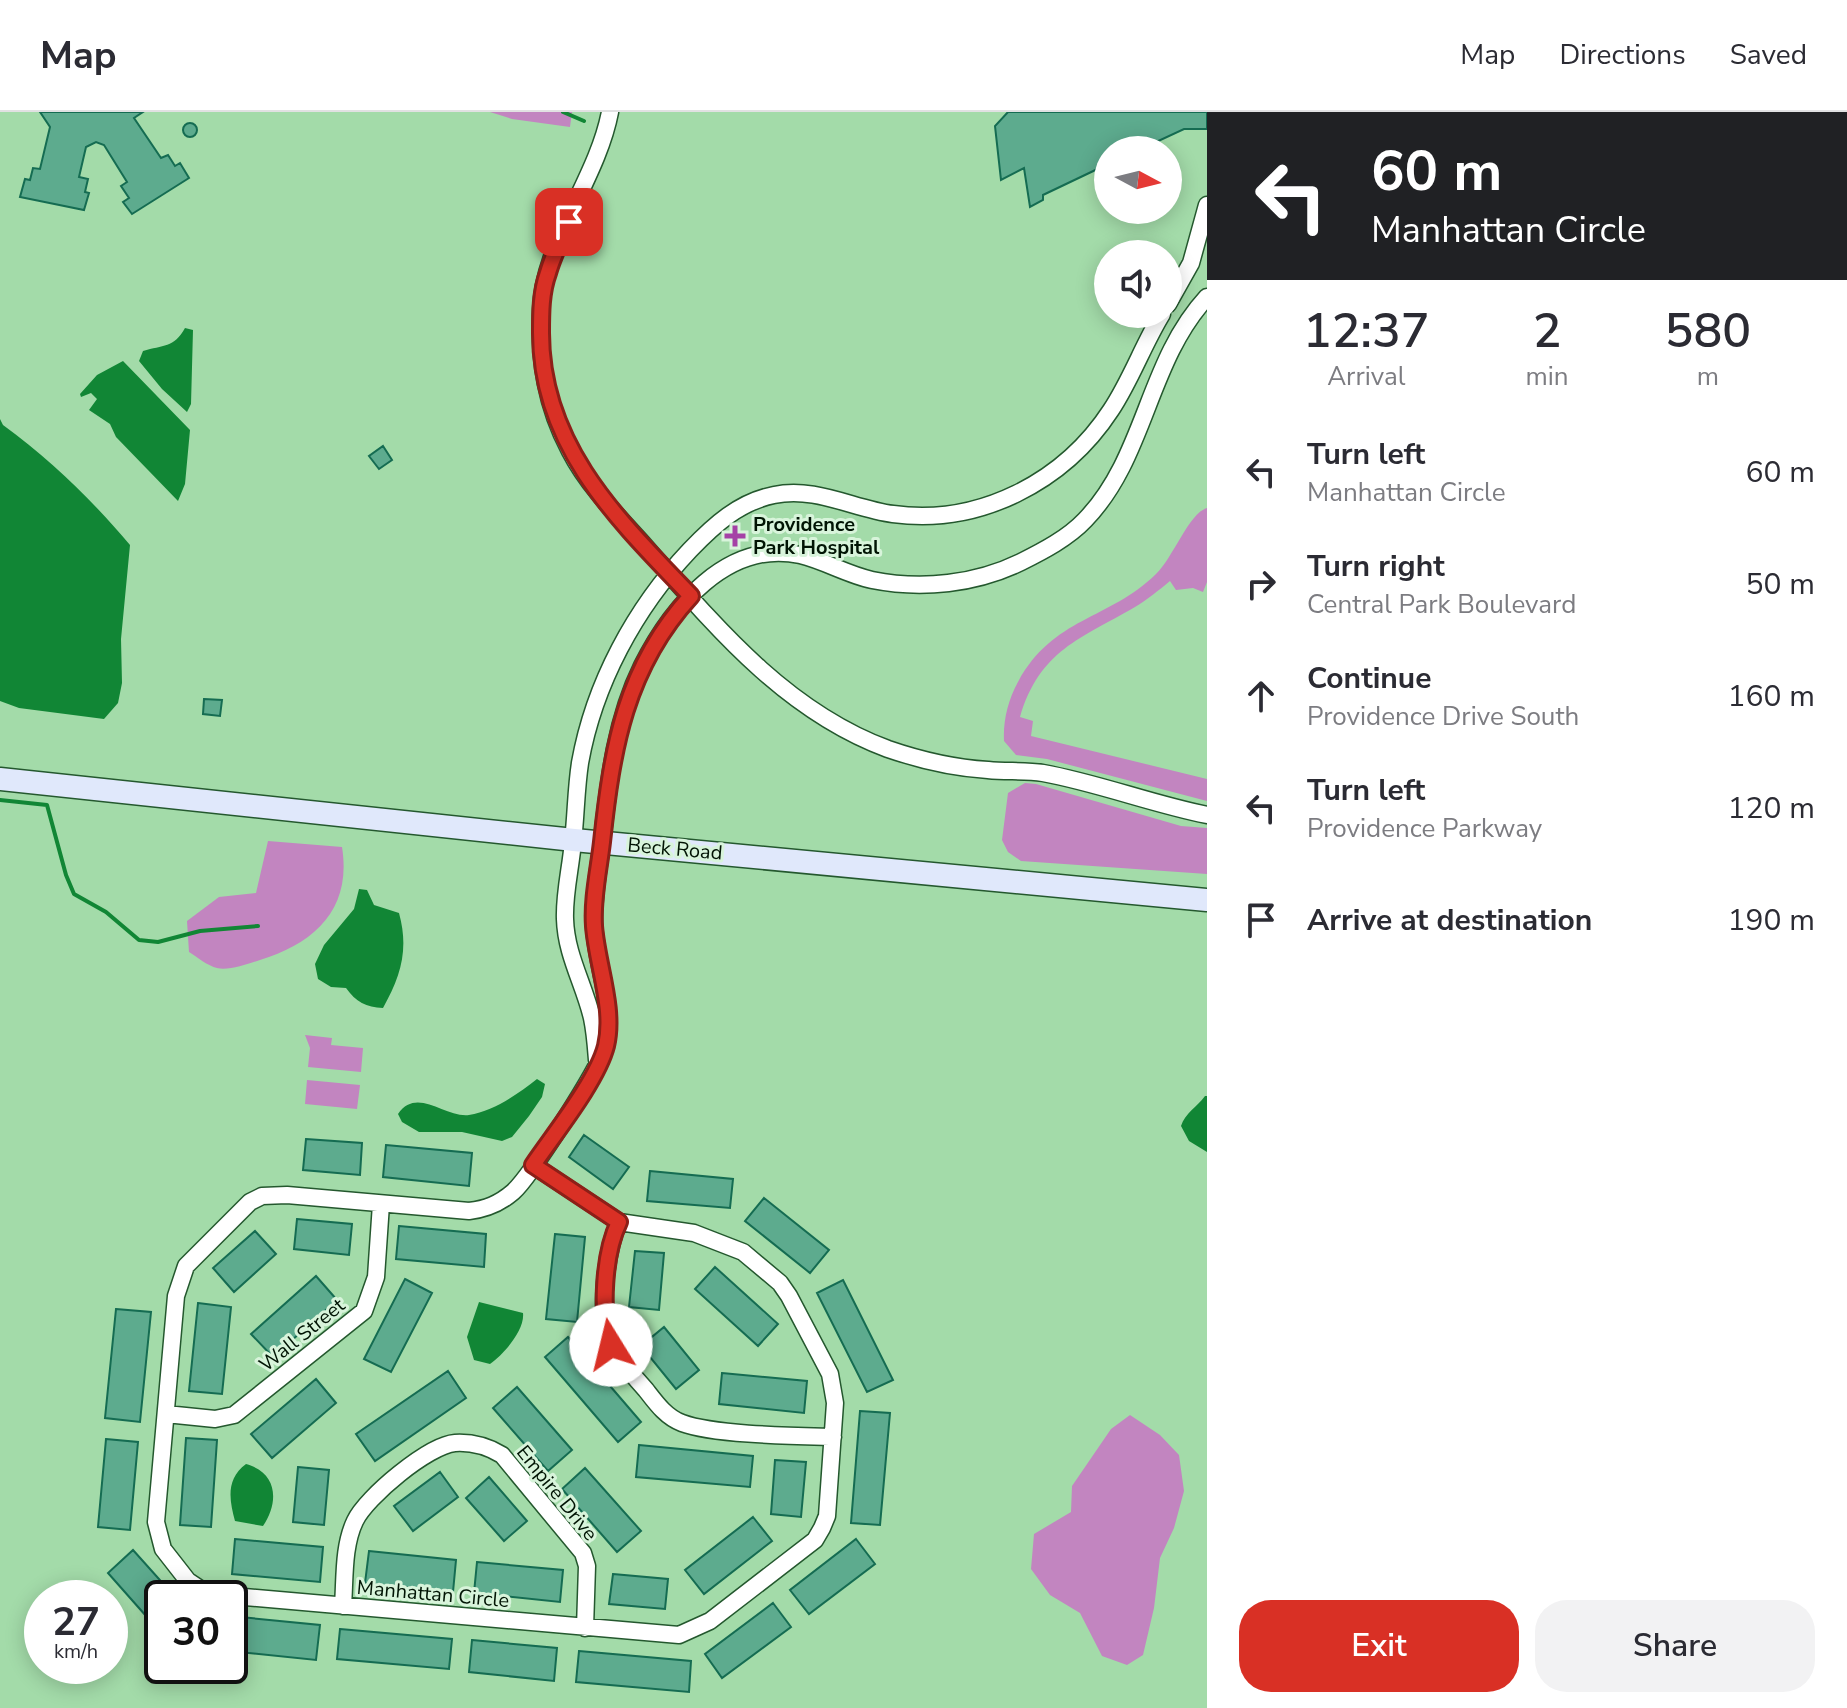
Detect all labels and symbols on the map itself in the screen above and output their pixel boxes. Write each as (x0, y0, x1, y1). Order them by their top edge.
north arrow (1094, 136, 1182, 224)
pin (535, 188, 603, 256)
place label: Providence Park Hospital (753, 511, 880, 561)
marker: Providence Park Hospital (724, 525, 746, 547)
street label: Beck Road (626, 831, 724, 867)
street label: Wall Street (253, 1291, 351, 1378)
position arrow (569, 1303, 653, 1387)
street label: Empire Drive (510, 1440, 604, 1546)
street label: Manhattan Circle (356, 1574, 510, 1614)
speed limit sign: 30 (144, 1580, 248, 1684)

